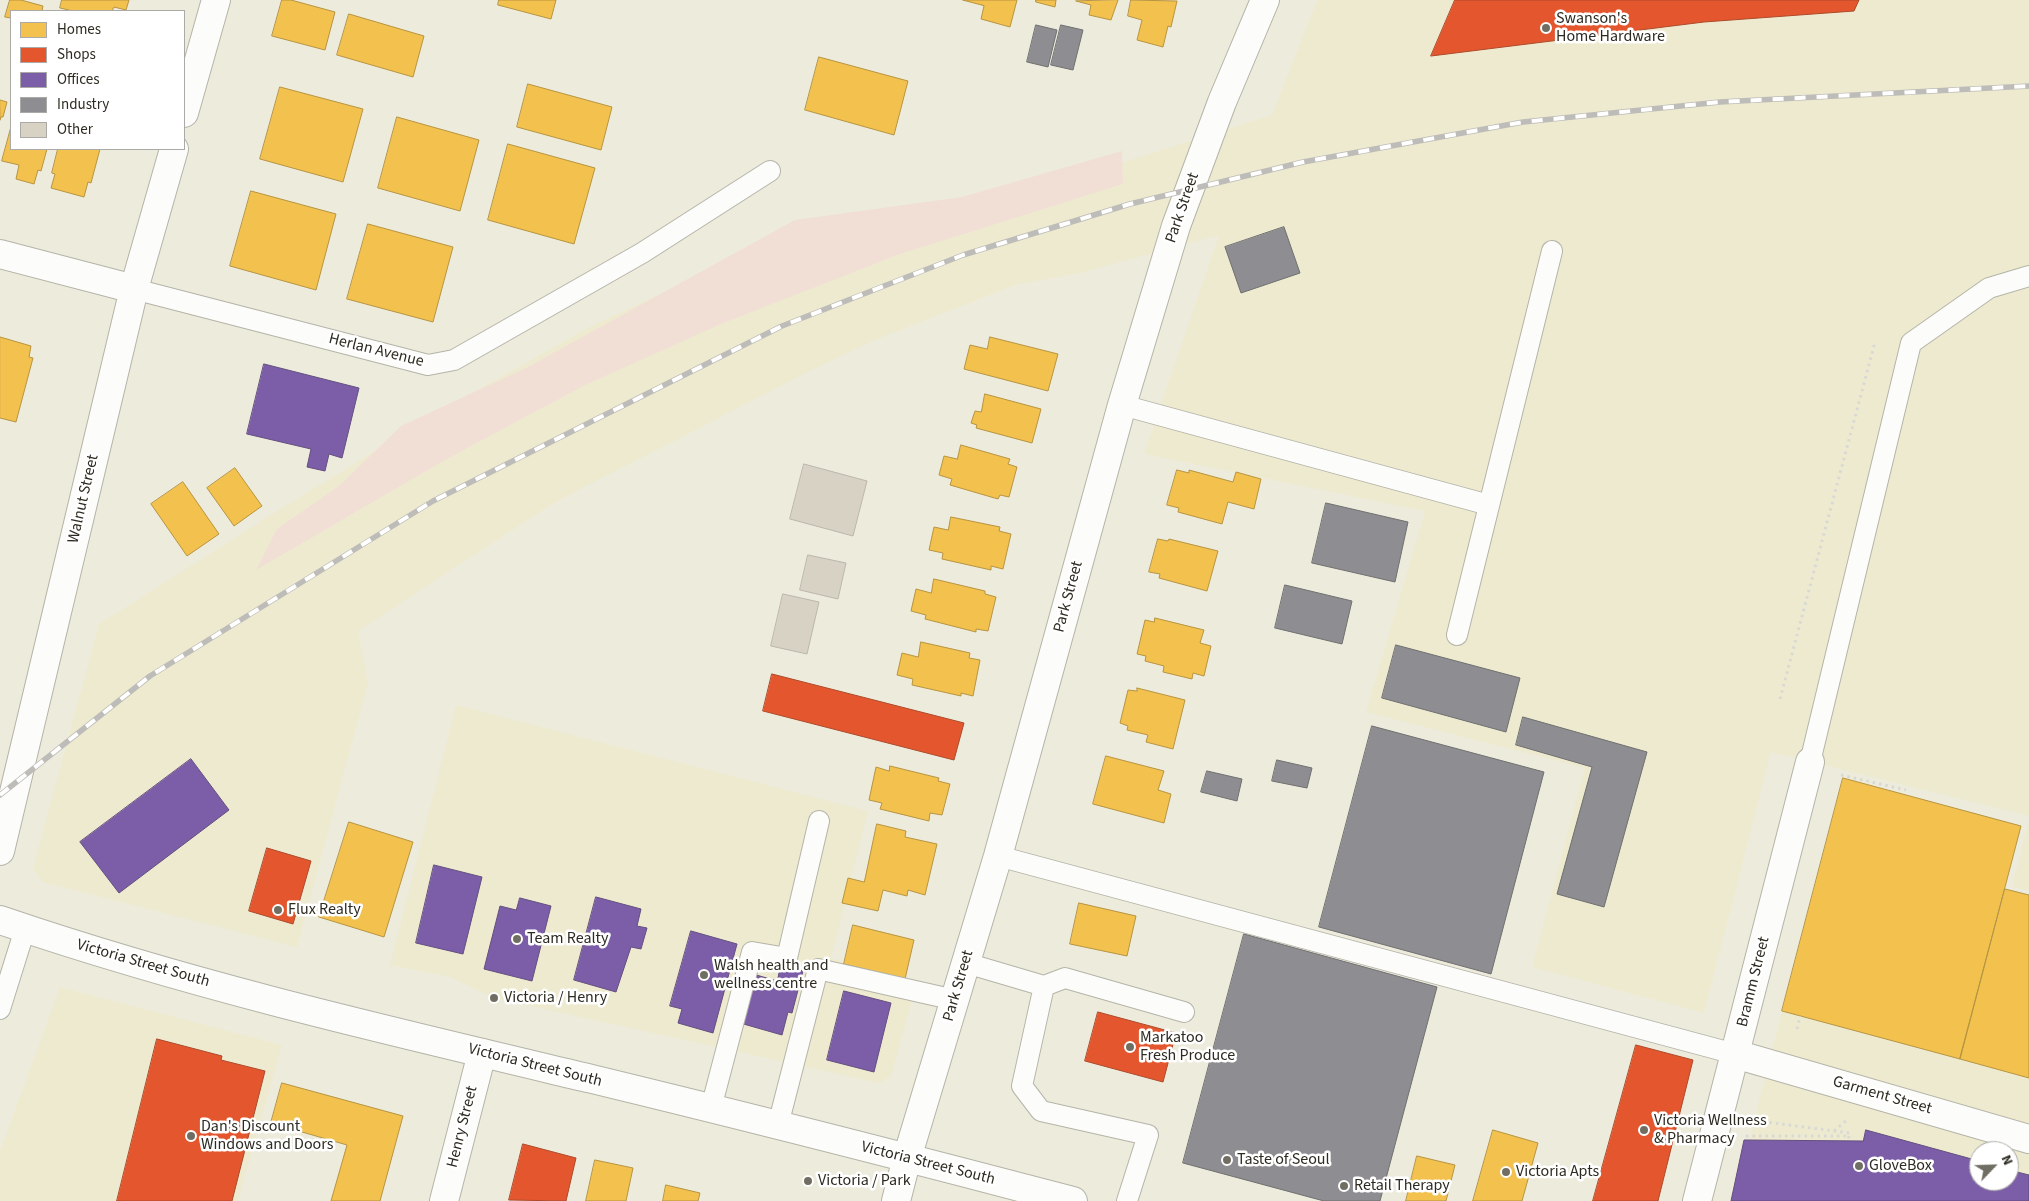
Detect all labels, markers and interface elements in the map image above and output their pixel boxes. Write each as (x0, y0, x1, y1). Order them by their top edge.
place label: Swanson's Home Hardware (1556, 9, 1665, 47)
legend (10, 10, 185, 150)
text: Homes (57, 19, 101, 40)
marker: Swanson's Home Hardware (1540, 22, 1552, 34)
text: Shops (57, 44, 96, 65)
text: Offices (57, 69, 100, 90)
text: Industry (57, 94, 109, 115)
text: Other (57, 119, 93, 140)
street label: Park Street (1162, 170, 1204, 246)
street label: Herlan Avenue (326, 330, 426, 372)
street label: Walnut Street (64, 453, 104, 545)
street label: Park Street (1050, 559, 1088, 635)
place label: Flux Realty (288, 900, 361, 920)
marker: Flux Realty (272, 904, 284, 916)
place label: Team Realty (527, 929, 608, 949)
marker: Team Realty (511, 933, 523, 945)
street label: Bramm Street (1734, 935, 1774, 1029)
street label: Victoria Street South (74, 936, 212, 992)
street label: Park Street (940, 948, 978, 1024)
place label: Walsh health and wellness centre (714, 956, 829, 994)
marker: Walsh health and wellness centre (698, 969, 710, 981)
place label: Victoria / Henry (504, 988, 607, 1008)
marker: Victoria / Henry (488, 992, 500, 1004)
place label: Markatoo Fresh Produce (1140, 1028, 1235, 1066)
street label: Victoria Street South (466, 1040, 604, 1092)
marker: Markatoo Fresh Produce (1124, 1041, 1136, 1053)
street label: Garment Street (1830, 1073, 1934, 1119)
street label: Henry Street (444, 1084, 482, 1170)
place label: Victoria Wellness & Pharmacy (1654, 1111, 1767, 1149)
place label: Dan's Discount Windows and Doors (201, 1117, 333, 1155)
marker: Victoria Wellness & Pharmacy (1638, 1124, 1650, 1136)
marker: Dan's Discount Windows and Doors (185, 1130, 197, 1142)
street label: Victoria Street South (859, 1138, 997, 1190)
north arrow (1969, 1141, 2019, 1191)
place label: Taste of Seoul (1237, 1150, 1330, 1170)
text: N (1996, 1152, 2018, 1169)
marker: Taste of Seoul (1221, 1154, 1233, 1166)
place label: GloveBox (1869, 1156, 1932, 1176)
marker: GloveBox (1853, 1160, 1865, 1172)
place label: Victoria Apts (1516, 1162, 1599, 1182)
marker: Victoria Apts (1500, 1166, 1512, 1178)
place label: Victoria / Park (818, 1171, 911, 1191)
marker: Victoria / Park (802, 1175, 814, 1187)
place label: Retail Therapy (1354, 1176, 1450, 1196)
marker: Retail Therapy (1338, 1180, 1350, 1192)

